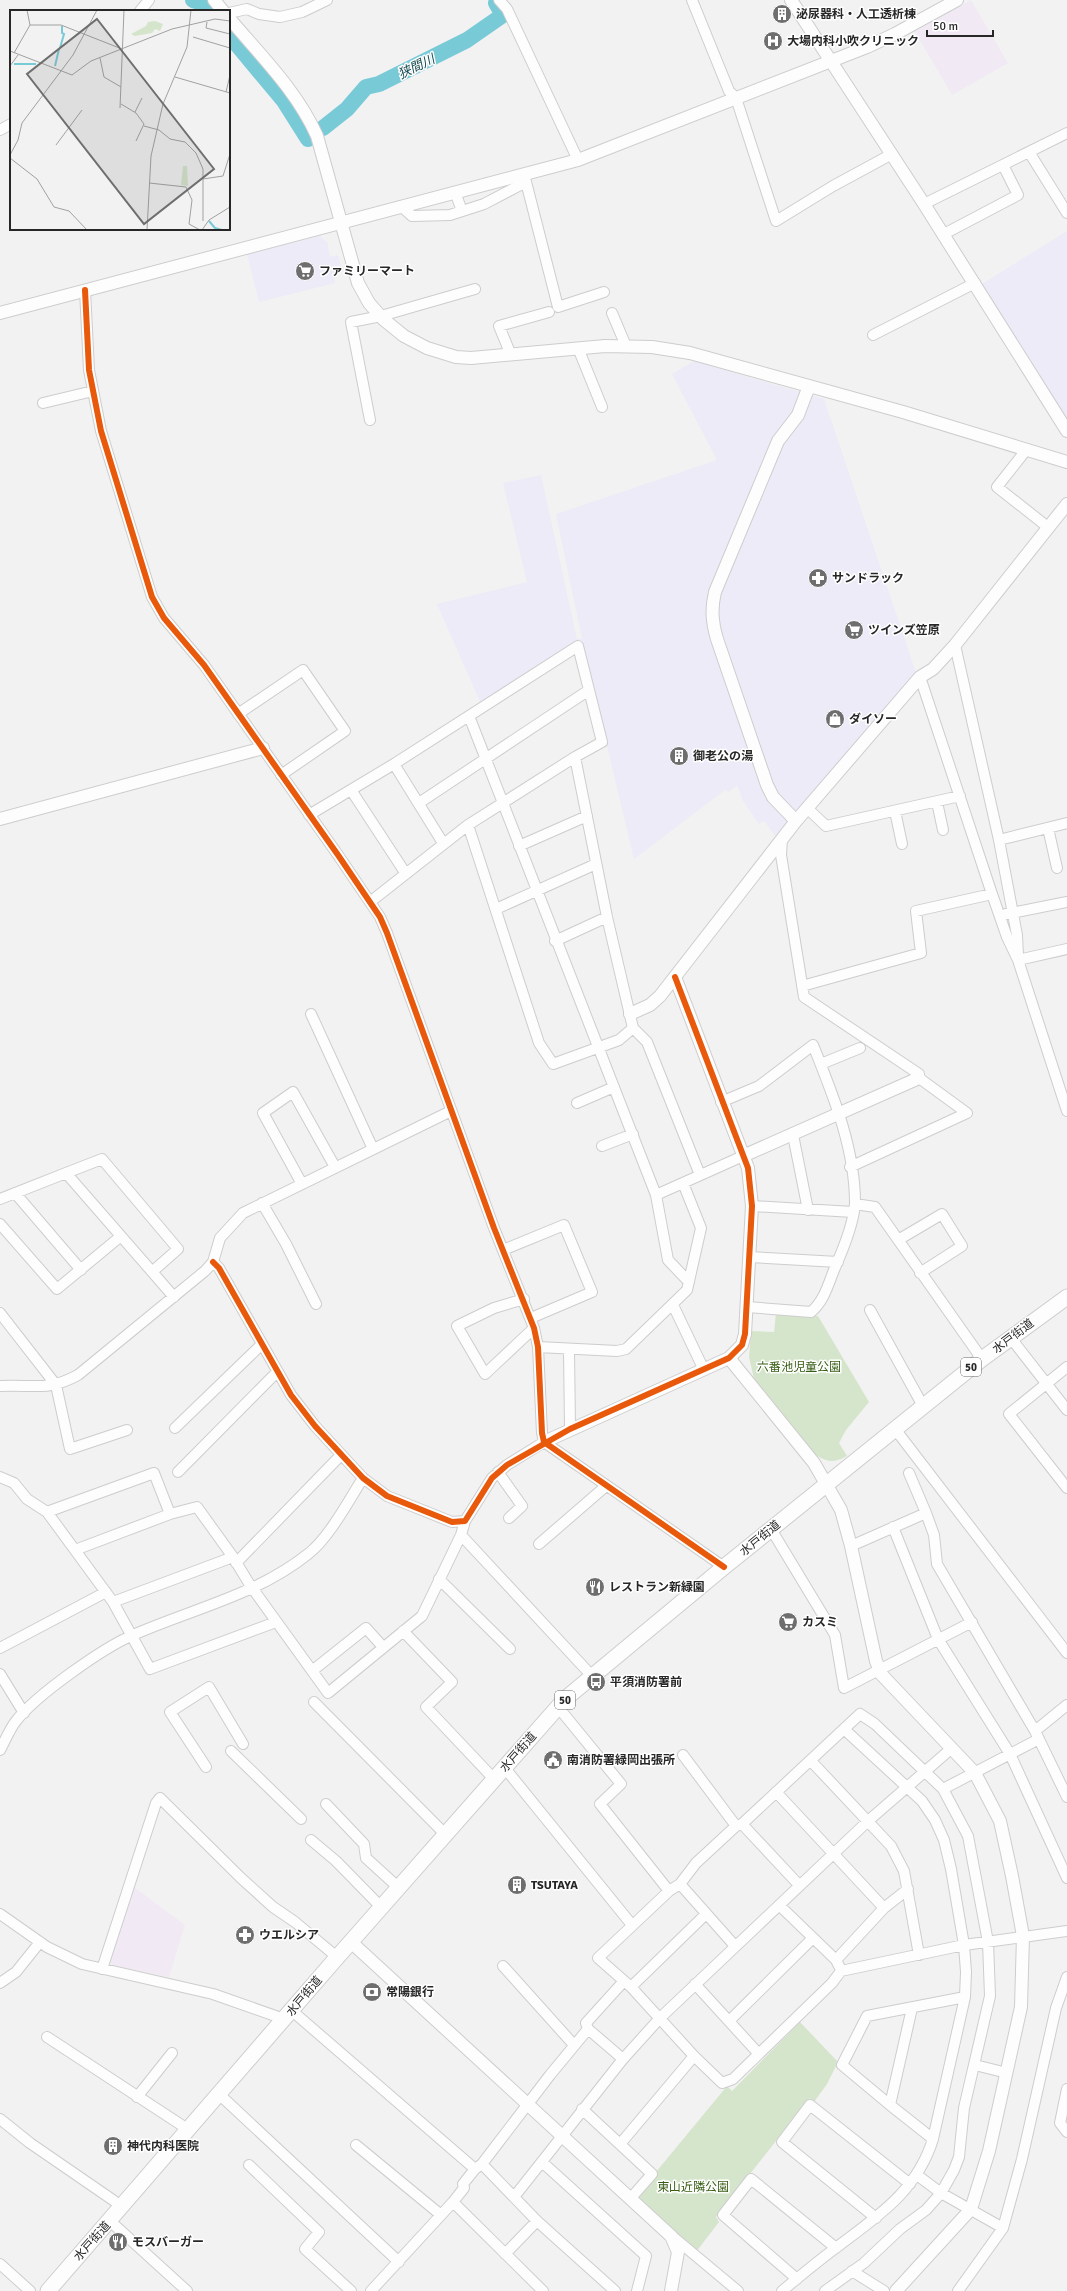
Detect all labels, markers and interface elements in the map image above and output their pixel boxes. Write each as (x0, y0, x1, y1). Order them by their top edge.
building icon: 泌尿器科・人工透析棟 (771, 3, 793, 25)
place label: 泌尿器科・人工透析棟 (796, 7, 916, 22)
inset map (10, 10, 230, 230)
scale bar (927, 12, 993, 38)
text: 50 m (933, 19, 958, 34)
hospital icon: 大場内科小吹クリニック (762, 30, 784, 52)
place label: 大場内科小吹クリニック (787, 34, 919, 49)
water label: 狭間川 (395, 50, 439, 83)
supermarket icon: ファミリーマート (294, 260, 316, 282)
place label: ファミリーマート (319, 264, 415, 279)
pharmacy icon: サンドラック (807, 567, 829, 589)
place label: サンドラック (832, 571, 904, 586)
supermarket icon: ツインズ笠原 (843, 619, 865, 641)
place label: ツインズ笠原 (868, 623, 940, 638)
shop icon: ダイソー (824, 708, 846, 730)
place label: ダイソー (849, 712, 897, 727)
building icon: 御老公の湯 (668, 745, 690, 767)
place label: 御老公の湯 (693, 749, 753, 764)
street label: 水戸街道 (990, 1316, 1037, 1357)
road number: 50 (961, 1358, 981, 1376)
park label: 六番池児童公園 (757, 1360, 841, 1375)
street label: 水戸街道 (737, 1517, 784, 1559)
restaurant icon: レストラン新緑園 (584, 1576, 606, 1598)
place label: レストラン新緑園 (609, 1580, 705, 1595)
supermarket icon: カスミ (777, 1611, 799, 1633)
place label: カスミ (802, 1615, 838, 1630)
bus stop icon: 平須消防署前 (585, 1671, 607, 1693)
place label: 平須消防署前 (610, 1675, 682, 1690)
road number: 50 (555, 1691, 575, 1709)
street label: 水戸街道 (497, 1729, 540, 1775)
public building icon: 南消防署緑岡出張所 (542, 1749, 564, 1771)
place label: 南消防署緑岡出張所 (567, 1753, 675, 1768)
building icon: TSUTAYA (506, 1874, 528, 1896)
place label: TSUTAYA (531, 1878, 578, 1893)
pharmacy icon: ウエルシア (234, 1924, 256, 1946)
place label: ウエルシア (259, 1928, 319, 1943)
street label: 水戸街道 (283, 1973, 326, 2020)
bank icon: 常陽銀行 (361, 1981, 383, 2003)
place label: 常陽銀行 (386, 1985, 434, 2000)
building icon: 神代内科医院 (102, 2135, 124, 2157)
place label: 神代内科医院 (127, 2139, 199, 2154)
park label: 東山近隣公園 (657, 2180, 729, 2195)
street label: 水戸街道 (71, 2218, 114, 2264)
restaurant icon: モスバーガー (107, 2231, 129, 2253)
place label: モスバーガー (132, 2235, 204, 2250)

